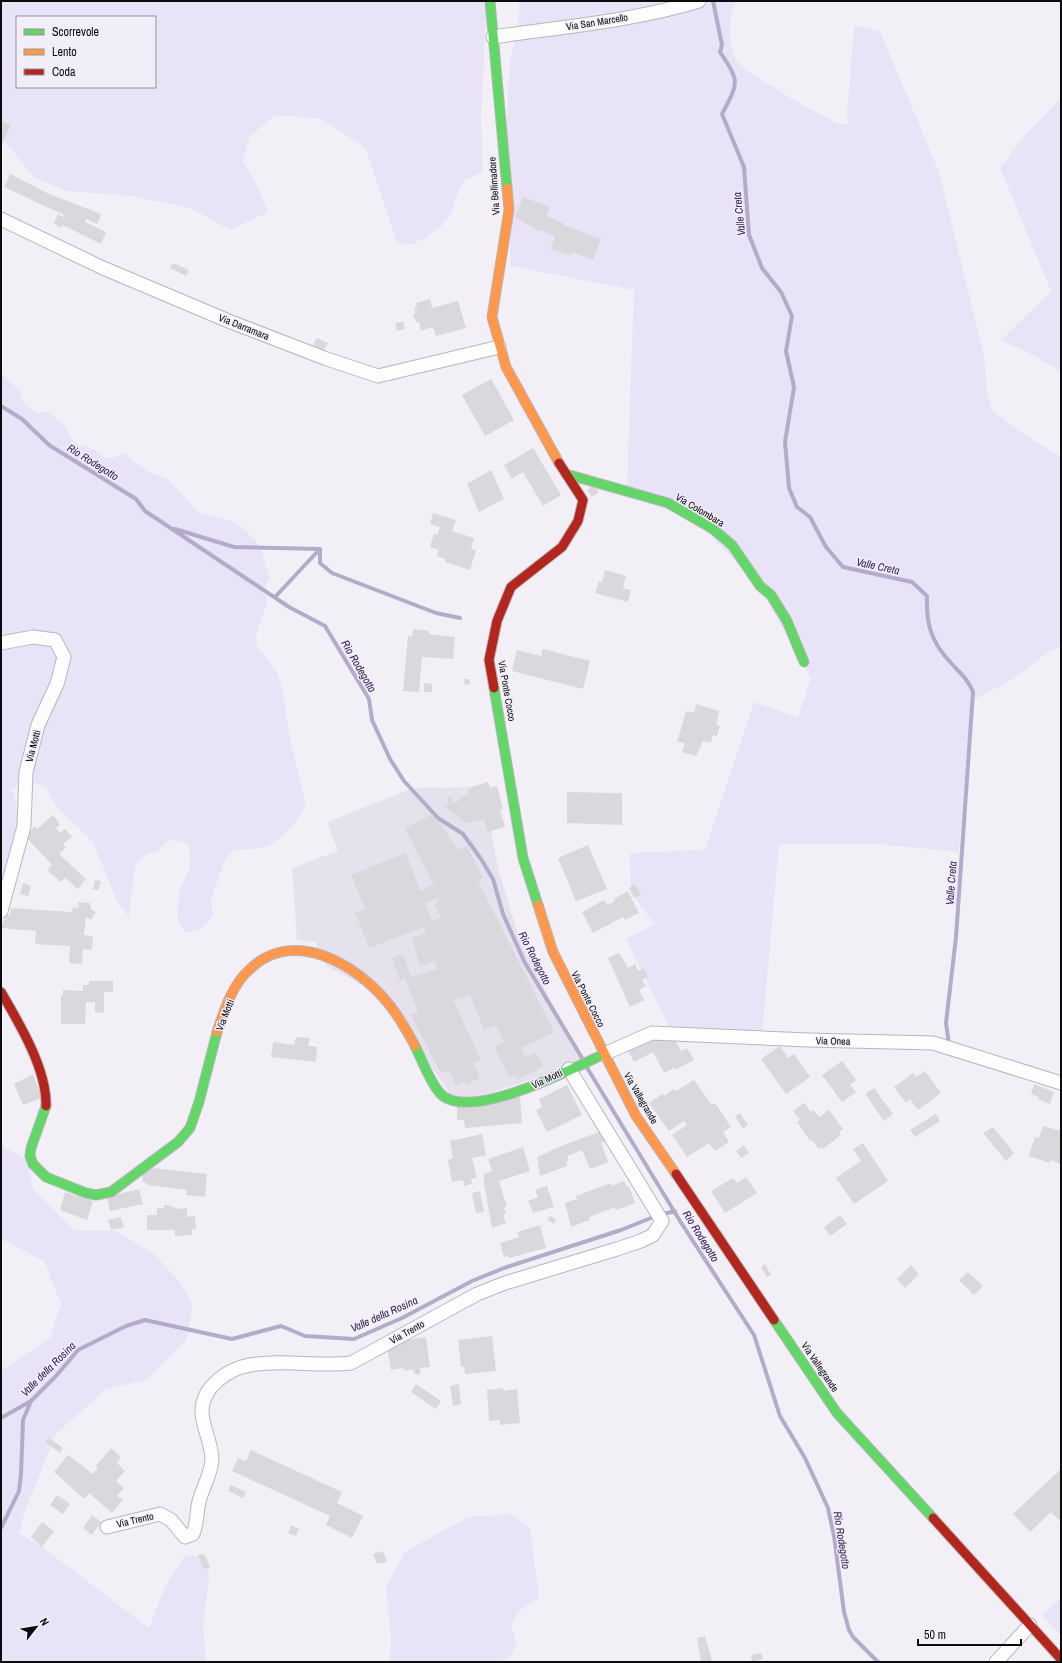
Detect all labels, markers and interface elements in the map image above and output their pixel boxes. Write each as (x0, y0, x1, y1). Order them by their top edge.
street label: Via San Marcello (565, 11, 629, 33)
legend (16, 16, 156, 88)
text: Scorrevole (52, 24, 99, 40)
text: Lento (52, 44, 77, 60)
text: Coda (52, 64, 76, 80)
street label: Via Bellimadore (485, 156, 503, 215)
water label: Valle Creta (730, 191, 748, 237)
street label: Via Darramara (217, 311, 272, 343)
water label: Rio Rodegotto (65, 441, 121, 483)
street label: Via Colombara (673, 490, 727, 530)
water label: Valle Creta (855, 555, 901, 577)
water label: Rio Rodegotto (338, 637, 380, 695)
street label: Via Ponte Cocco (495, 660, 519, 723)
street label: Via Motti (22, 729, 44, 763)
water label: Valle Creta (942, 861, 960, 905)
water label: Rio Rodegotto (516, 929, 554, 987)
street label: Via Ponte Cocco (568, 969, 608, 1030)
street label: Via Motti (213, 997, 237, 1033)
street label: Via Onea (816, 1034, 851, 1048)
street label: Via Motti (529, 1066, 565, 1092)
street label: Via Vallegrande (621, 1070, 661, 1127)
water label: Rio Rodegotto (680, 1208, 722, 1264)
water label: Valle della Rosina (348, 1293, 420, 1335)
street label: Via Trento (387, 1317, 427, 1347)
water label: Valle della Rosina (18, 1339, 78, 1399)
street label: Via Vallegrande (798, 1339, 842, 1395)
street label: Via Trento (115, 1509, 155, 1531)
water label: Rio Rodegotto (831, 1510, 853, 1570)
north arrow (16, 1607, 56, 1647)
text: N (37, 1615, 52, 1628)
scale bar (918, 1621, 1021, 1647)
text: 50 m (924, 1627, 946, 1643)

